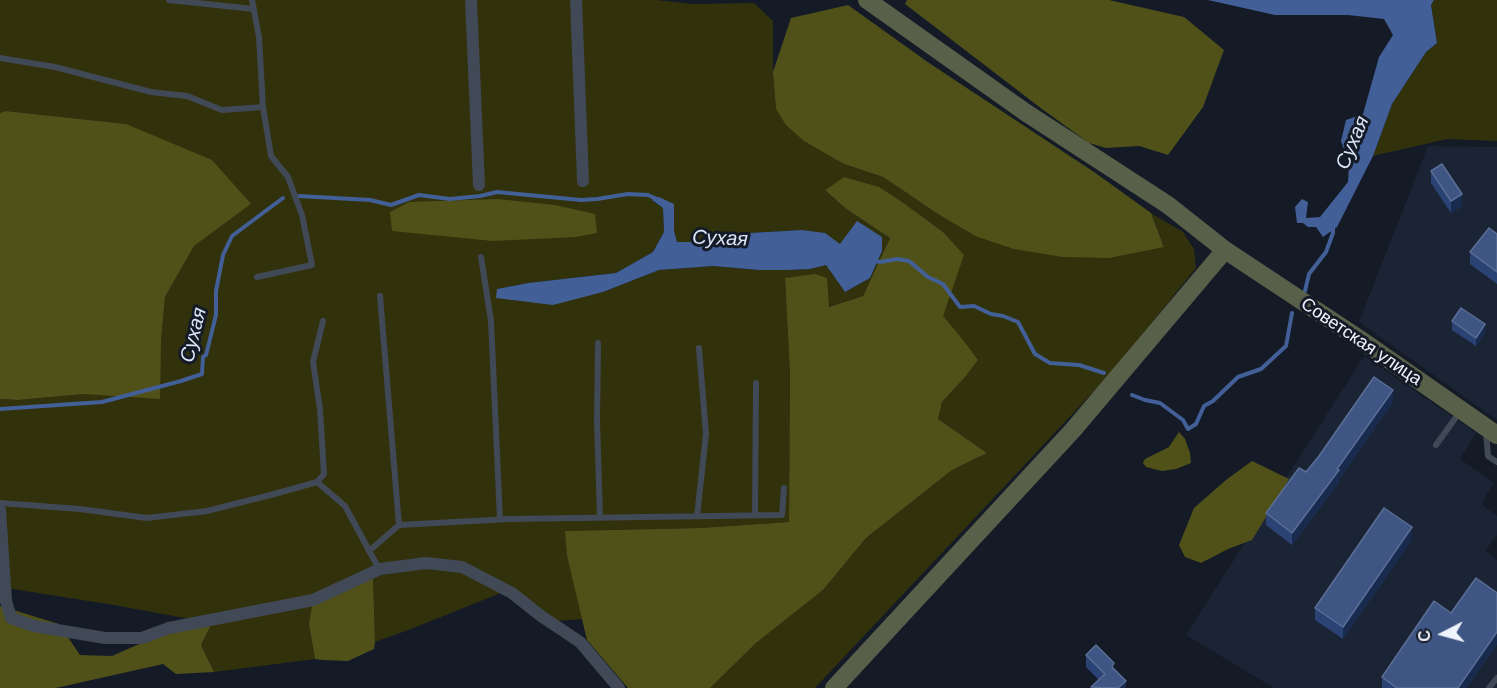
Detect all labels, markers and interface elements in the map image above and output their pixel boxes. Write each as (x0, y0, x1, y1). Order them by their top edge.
water label: Сухая (1331, 113, 1375, 173)
water label: Сухая (692, 226, 748, 252)
street label: Советская улица (1296, 294, 1426, 390)
water label: Сухая (176, 305, 212, 365)
north arrow (1413, 604, 1473, 664)
text: С (1416, 629, 1434, 643)

